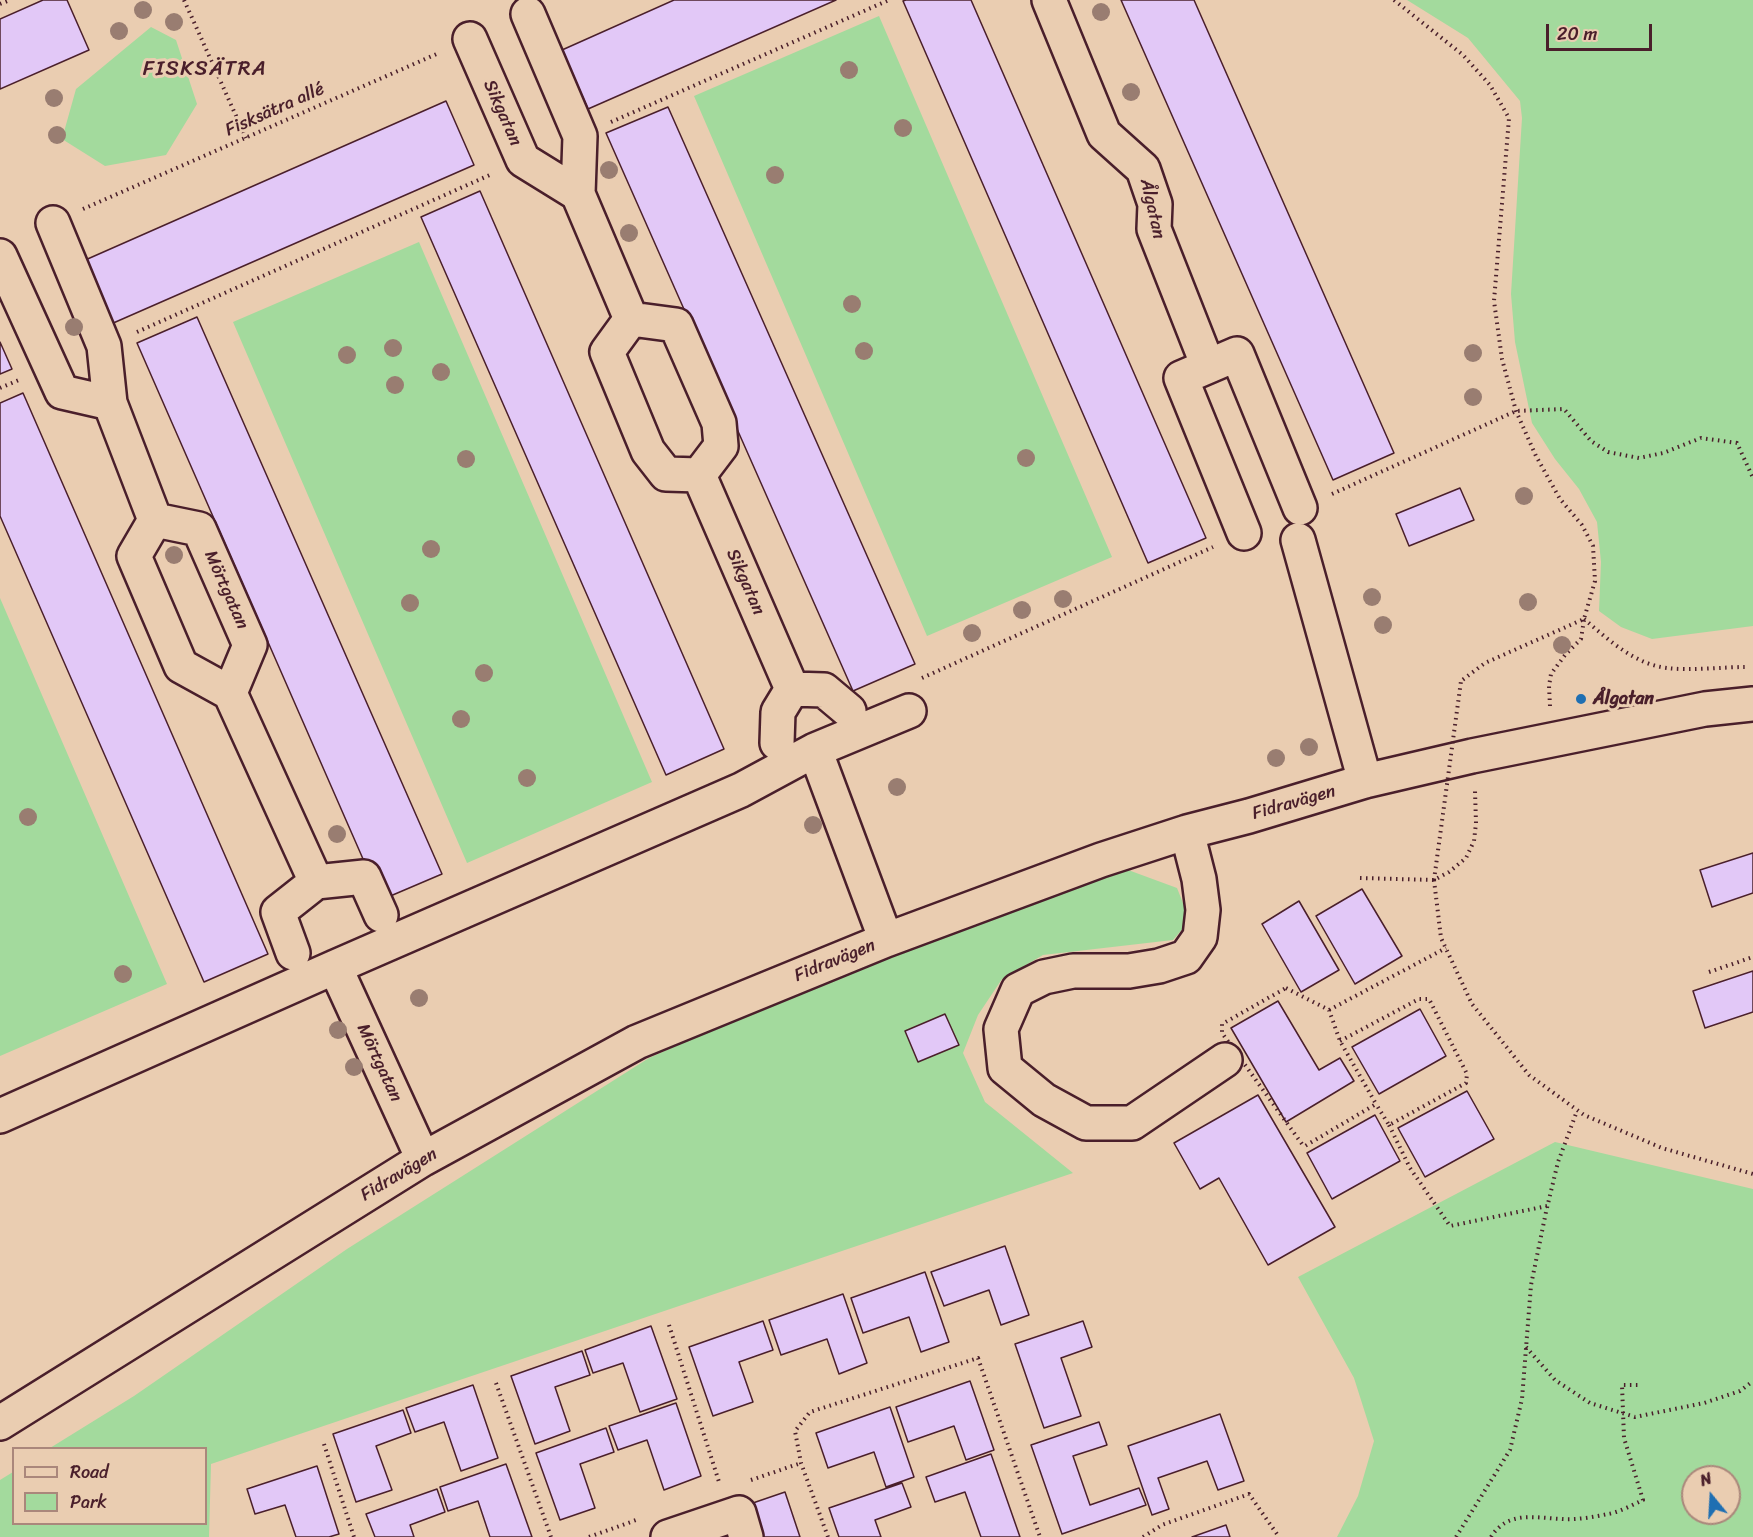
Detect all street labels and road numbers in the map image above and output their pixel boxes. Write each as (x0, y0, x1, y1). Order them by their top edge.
street label: Sikgatan (478, 77, 526, 149)
street label: Fisksätra allé (222, 78, 328, 142)
street label: Ålgatan (1135, 177, 1169, 241)
street label: Sikgatan (721, 546, 769, 618)
street label: Mörtgatan (199, 547, 253, 633)
street label: Fidravägen (1250, 781, 1338, 825)
street label: Fidravägen (791, 935, 879, 987)
street label: Mörtgatan (352, 1020, 406, 1106)
street label: Fidravägen (357, 1144, 441, 1206)

